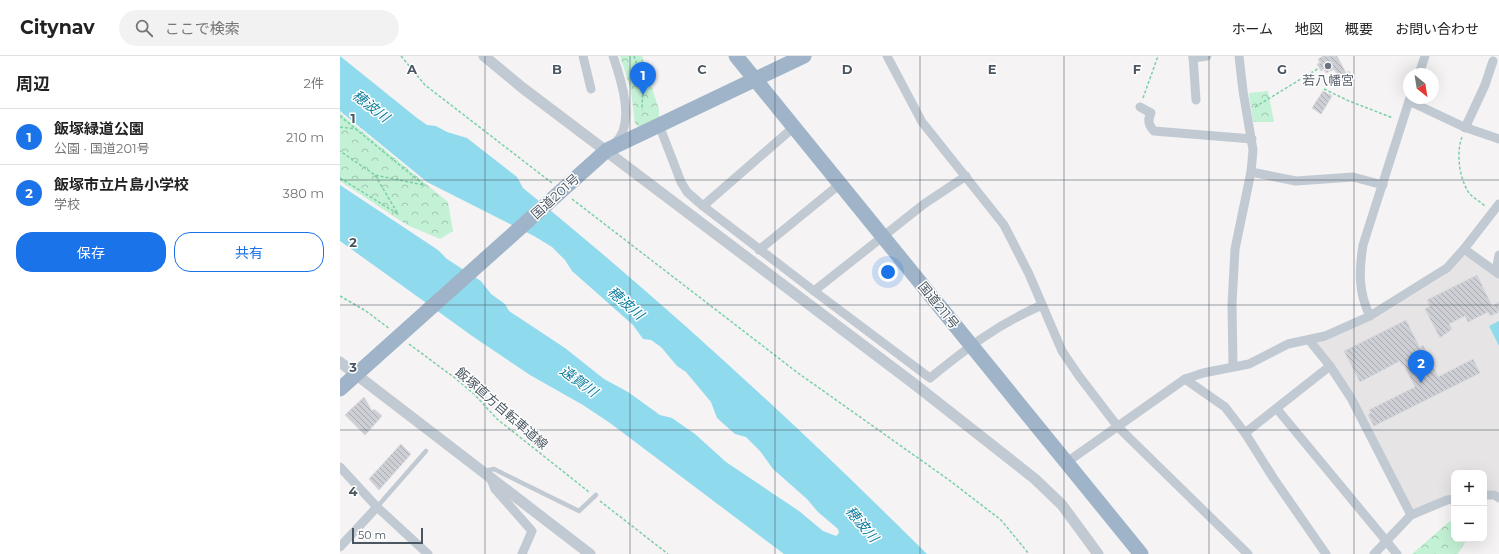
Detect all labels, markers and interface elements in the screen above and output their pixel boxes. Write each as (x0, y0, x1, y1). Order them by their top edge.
search box (119, 10, 399, 46)
text: Citynav (20, 16, 95, 39)
icon: search (133, 17, 155, 39)
text: ここで検索 (165, 19, 240, 38)
text: ホーム (1231, 20, 1273, 38)
text: 地図 (1295, 20, 1323, 38)
text: 概要 (1345, 20, 1373, 38)
text: お問い合わせ (1395, 20, 1479, 38)
text: A (406, 61, 418, 77)
text: B (552, 61, 562, 77)
text: C (697, 61, 707, 77)
text: D (842, 61, 853, 77)
text: E (988, 61, 997, 77)
text: F (1133, 61, 1141, 77)
text: G (1277, 61, 1287, 77)
marker: 若八幡宮 (1323, 61, 1333, 71)
pin: 1 (630, 62, 656, 95)
north arrow (1403, 68, 1439, 104)
place label: 若八幡宮 (1302, 72, 1354, 88)
text: 周辺 (16, 74, 50, 94)
text: 2件 (304, 75, 324, 91)
water label: 穂波川 (349, 86, 395, 127)
text: 1 (350, 110, 356, 126)
text: 飯塚緑道公園 (54, 119, 144, 138)
text: 1 (26, 129, 32, 145)
text: 210 m (286, 129, 324, 145)
text: 公園 · 国道201号 (54, 140, 150, 156)
street label: 国道201号 (527, 170, 583, 222)
text: 飯塚市立片島小学校 (54, 175, 189, 194)
text: 2 (25, 185, 33, 201)
text: 380 m (283, 185, 324, 201)
text: 学校 (54, 196, 80, 212)
button: 保存 (16, 232, 166, 272)
button: 共有 (174, 232, 324, 272)
text: 2 (349, 234, 357, 250)
your location (878, 262, 898, 282)
street label: 国道211号 (915, 278, 963, 332)
water label: 穂波川 (604, 282, 649, 325)
pin: 2 (1408, 350, 1434, 383)
text: 3 (348, 359, 357, 375)
water label: 遠賀川 (557, 361, 603, 402)
street label: 飯塚直方自転車道線 (453, 364, 551, 452)
map controls (1451, 470, 1487, 542)
button: + (1451, 470, 1487, 506)
text: 4 (349, 483, 358, 499)
water label: 穂波川 (842, 502, 884, 547)
button: − (1451, 506, 1487, 542)
scale bar (352, 526, 423, 545)
text: 50 m (358, 528, 386, 542)

